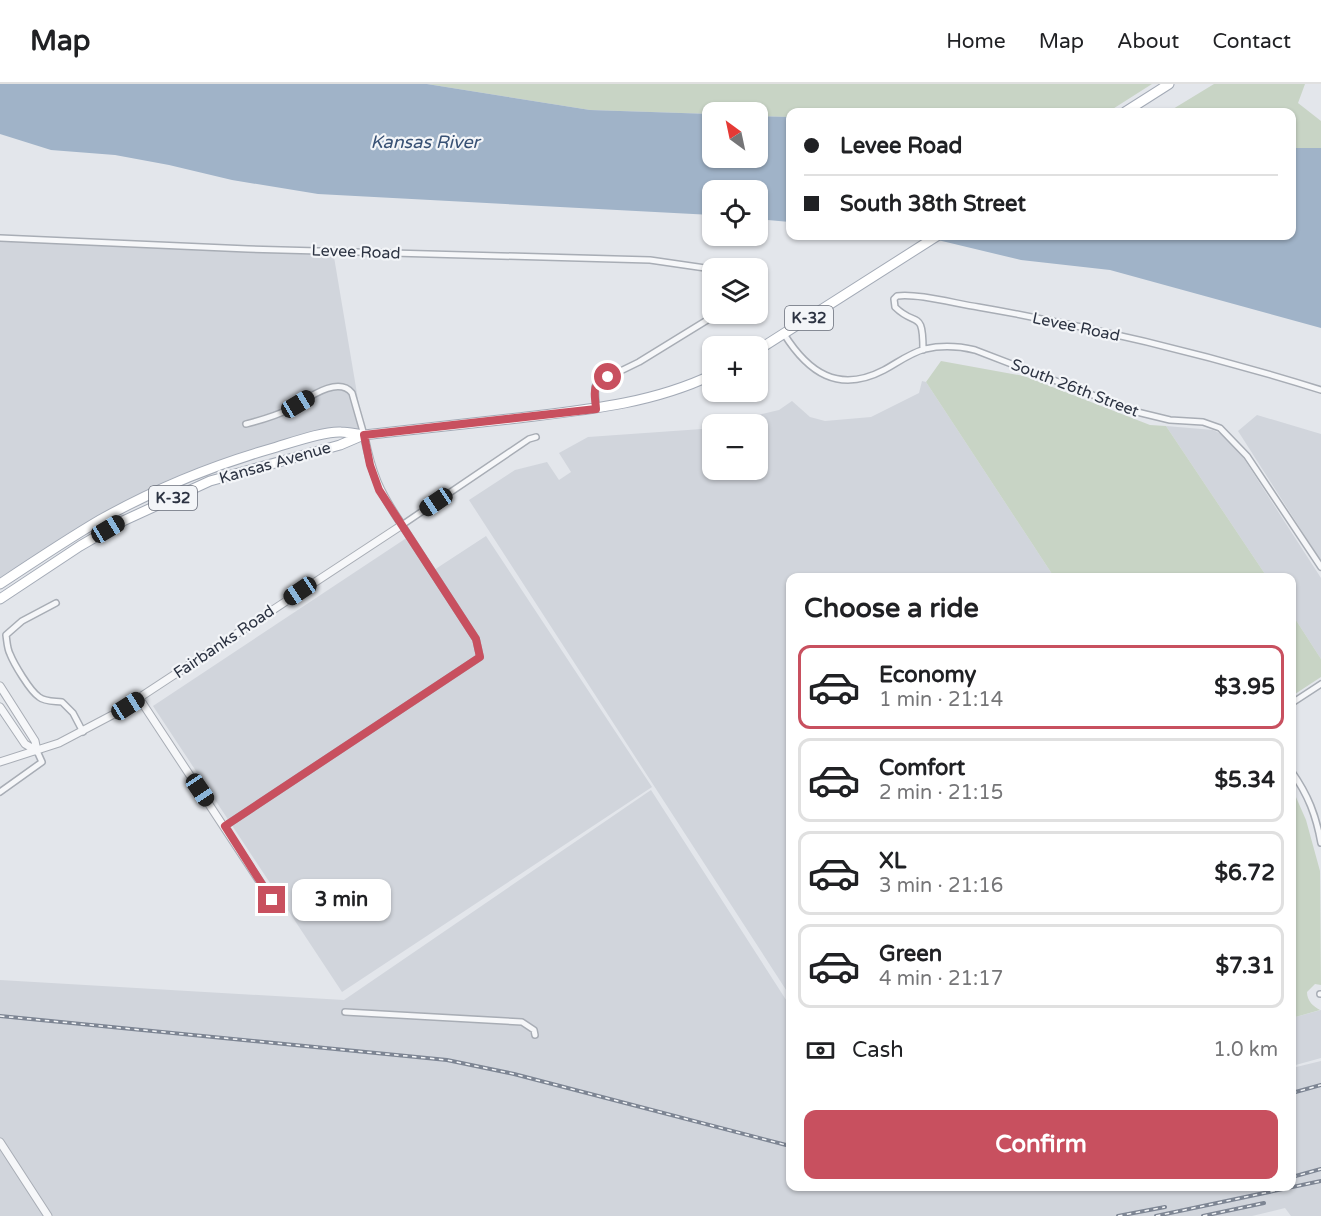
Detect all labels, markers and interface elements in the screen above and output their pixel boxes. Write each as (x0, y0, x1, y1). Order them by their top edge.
text: Map (30, 24, 90, 58)
text: Home (946, 29, 1006, 54)
text: Map (1039, 29, 1084, 54)
text: About (1117, 29, 1179, 54)
text: Contact (1212, 29, 1291, 54)
north arrow (702, 102, 768, 168)
map controls (702, 102, 768, 480)
water label: Kansas River (370, 131, 482, 153)
text: Levee Road (840, 133, 962, 159)
button: locate (702, 180, 768, 246)
text: South 38th Street (840, 191, 1026, 217)
street label: Levee Road (311, 240, 401, 264)
button: layers (702, 258, 768, 324)
road number: K-32 (785, 306, 833, 330)
street label: Levee Road (1030, 308, 1122, 346)
button: + (702, 336, 768, 402)
street label: South 26th Street (1008, 354, 1142, 422)
route start (594, 363, 621, 390)
car (278, 387, 318, 421)
button: − (702, 414, 768, 480)
street label: Kansas Avenue (217, 438, 333, 488)
car (416, 484, 456, 520)
road number: K-32 (149, 486, 197, 510)
car (88, 512, 128, 546)
car (280, 573, 320, 609)
text: Choose a ride (804, 592, 979, 625)
street label: Fairbanks Road (170, 601, 278, 683)
icon: car (807, 660, 861, 714)
text: Economy (879, 662, 976, 688)
text: $3.95 (1214, 674, 1275, 700)
text: 1 min · 21:14 (879, 688, 1003, 712)
car (108, 689, 148, 723)
icon: car (807, 753, 861, 807)
text: Comfort (879, 755, 965, 781)
text: $5.34 (1214, 767, 1275, 793)
car (182, 770, 218, 810)
text: 2 min · 21:15 (879, 781, 1003, 805)
icon: car (807, 846, 861, 900)
text: XL (879, 848, 906, 874)
text: $6.72 (1214, 860, 1275, 886)
text: 3 min · 21:16 (879, 874, 1003, 898)
callout: 3 min (293, 879, 392, 921)
route end (258, 886, 285, 913)
text: 3 min (315, 888, 368, 912)
icon: car (807, 939, 861, 993)
text: Green (879, 941, 942, 967)
text: $7.31 (1215, 953, 1275, 979)
text: 4 min · 21:17 (879, 967, 1003, 991)
icon: cash (804, 1034, 837, 1067)
text: Cash (852, 1037, 904, 1063)
text: 1.0 km (1213, 1038, 1278, 1062)
button: Confirm (804, 1110, 1278, 1179)

